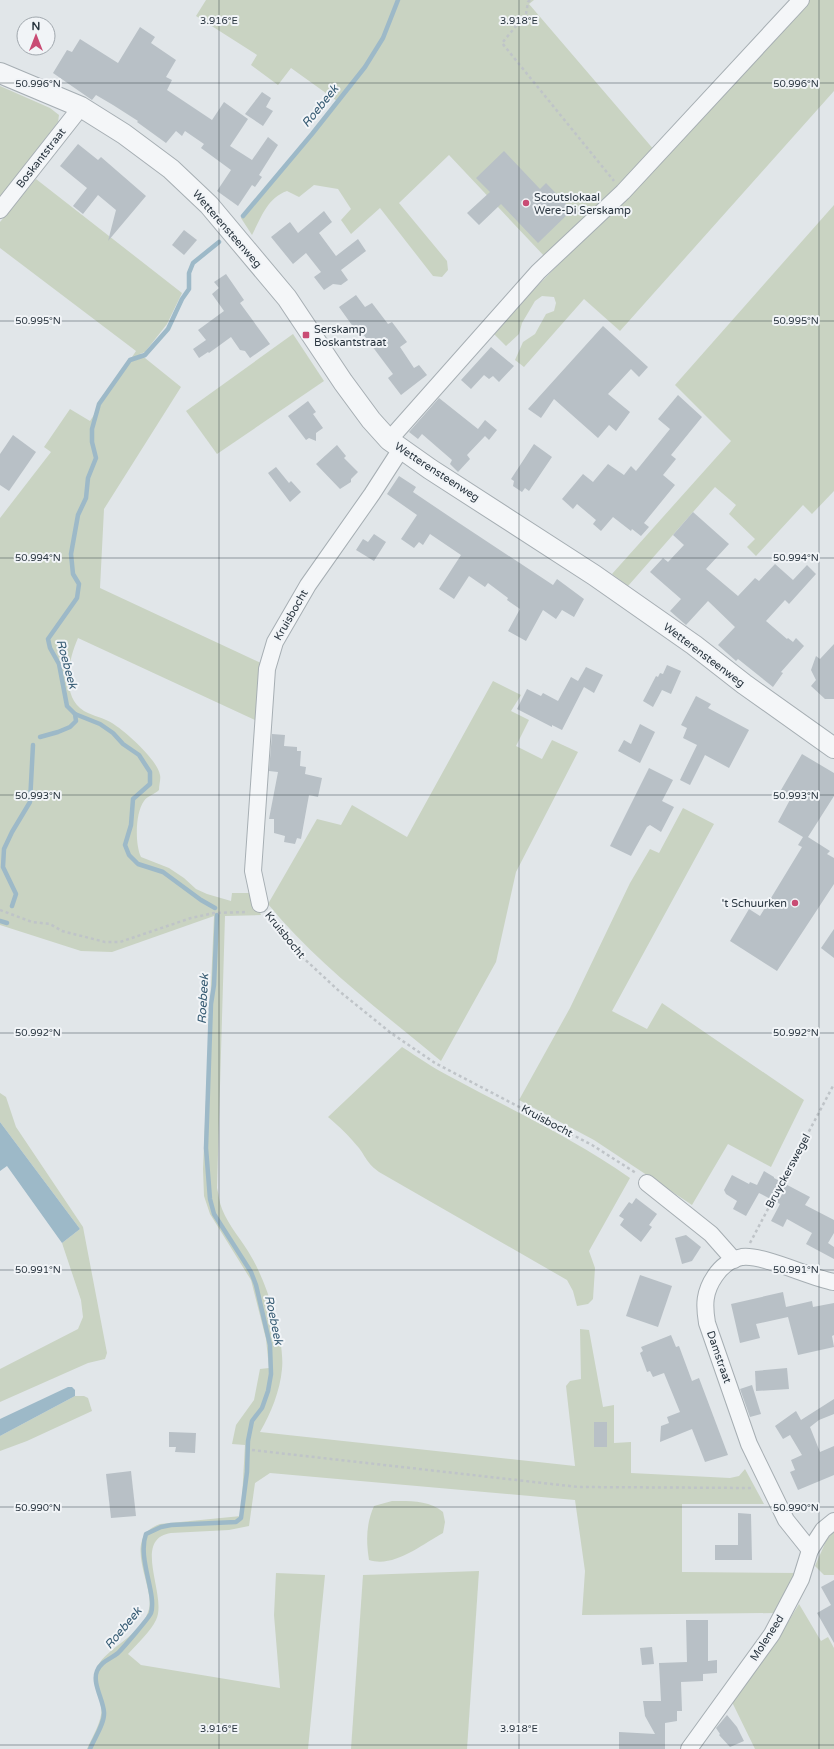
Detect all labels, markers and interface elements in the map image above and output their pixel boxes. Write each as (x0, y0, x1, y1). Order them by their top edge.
text: 3.916°E (200, 15, 238, 27)
text: 3.918°E (500, 15, 538, 27)
north arrow (16, 16, 56, 56)
text: N (32, 20, 40, 33)
text: 50.996°N (15, 78, 61, 90)
text: 50.996°N (773, 78, 819, 90)
water label: Roebeek (299, 81, 342, 130)
street label: Boskantstraat (14, 125, 68, 191)
street label: Wetterensteenweg (190, 188, 264, 271)
place label: Scoutslokaal Were-Di Serskamp (534, 191, 631, 217)
marker: Scoutslokaal Were-Di Serskamp (521, 198, 531, 208)
text: 50.995°N (15, 315, 61, 327)
text: 50.995°N (773, 315, 819, 327)
place label: Serskamp Boskantstraat (314, 323, 386, 349)
marker: Serskamp Boskantstraat (301, 330, 311, 340)
street label: Wetterensteenweg (392, 440, 482, 504)
text: 50.994°N (15, 552, 61, 564)
text: 50.994°N (773, 552, 819, 564)
street label: Kruisbocht (271, 587, 311, 643)
street label: Wetterensteenweg (661, 620, 747, 690)
water label: Roebeek (54, 638, 81, 692)
text: 50.993°N (15, 790, 61, 802)
text: 50.993°N (773, 790, 819, 802)
place label: 't Schuurken (722, 897, 787, 910)
marker: 't Schuurken (790, 898, 800, 908)
street label: Kruisbocht (262, 909, 308, 961)
water label: Roebeek (195, 972, 211, 1025)
text: 50.992°N (15, 1027, 61, 1039)
text: 50.992°N (773, 1027, 819, 1039)
street label: Kruisbocht (519, 1102, 575, 1140)
street label: Bruyckerswegel (763, 1132, 813, 1210)
text: 50.991°N (15, 1264, 61, 1276)
text: 50.991°N (773, 1264, 819, 1276)
water label: Roebeek (262, 1294, 286, 1347)
street label: Damstraat (704, 1329, 734, 1385)
text: 50.990°N (15, 1502, 61, 1514)
text: 50.990°N (773, 1502, 819, 1514)
water label: Roebeek (101, 1603, 145, 1652)
street label: Moleneed (747, 1613, 787, 1663)
text: 3.916°E (200, 1723, 238, 1735)
text: 3.918°E (500, 1723, 538, 1735)

